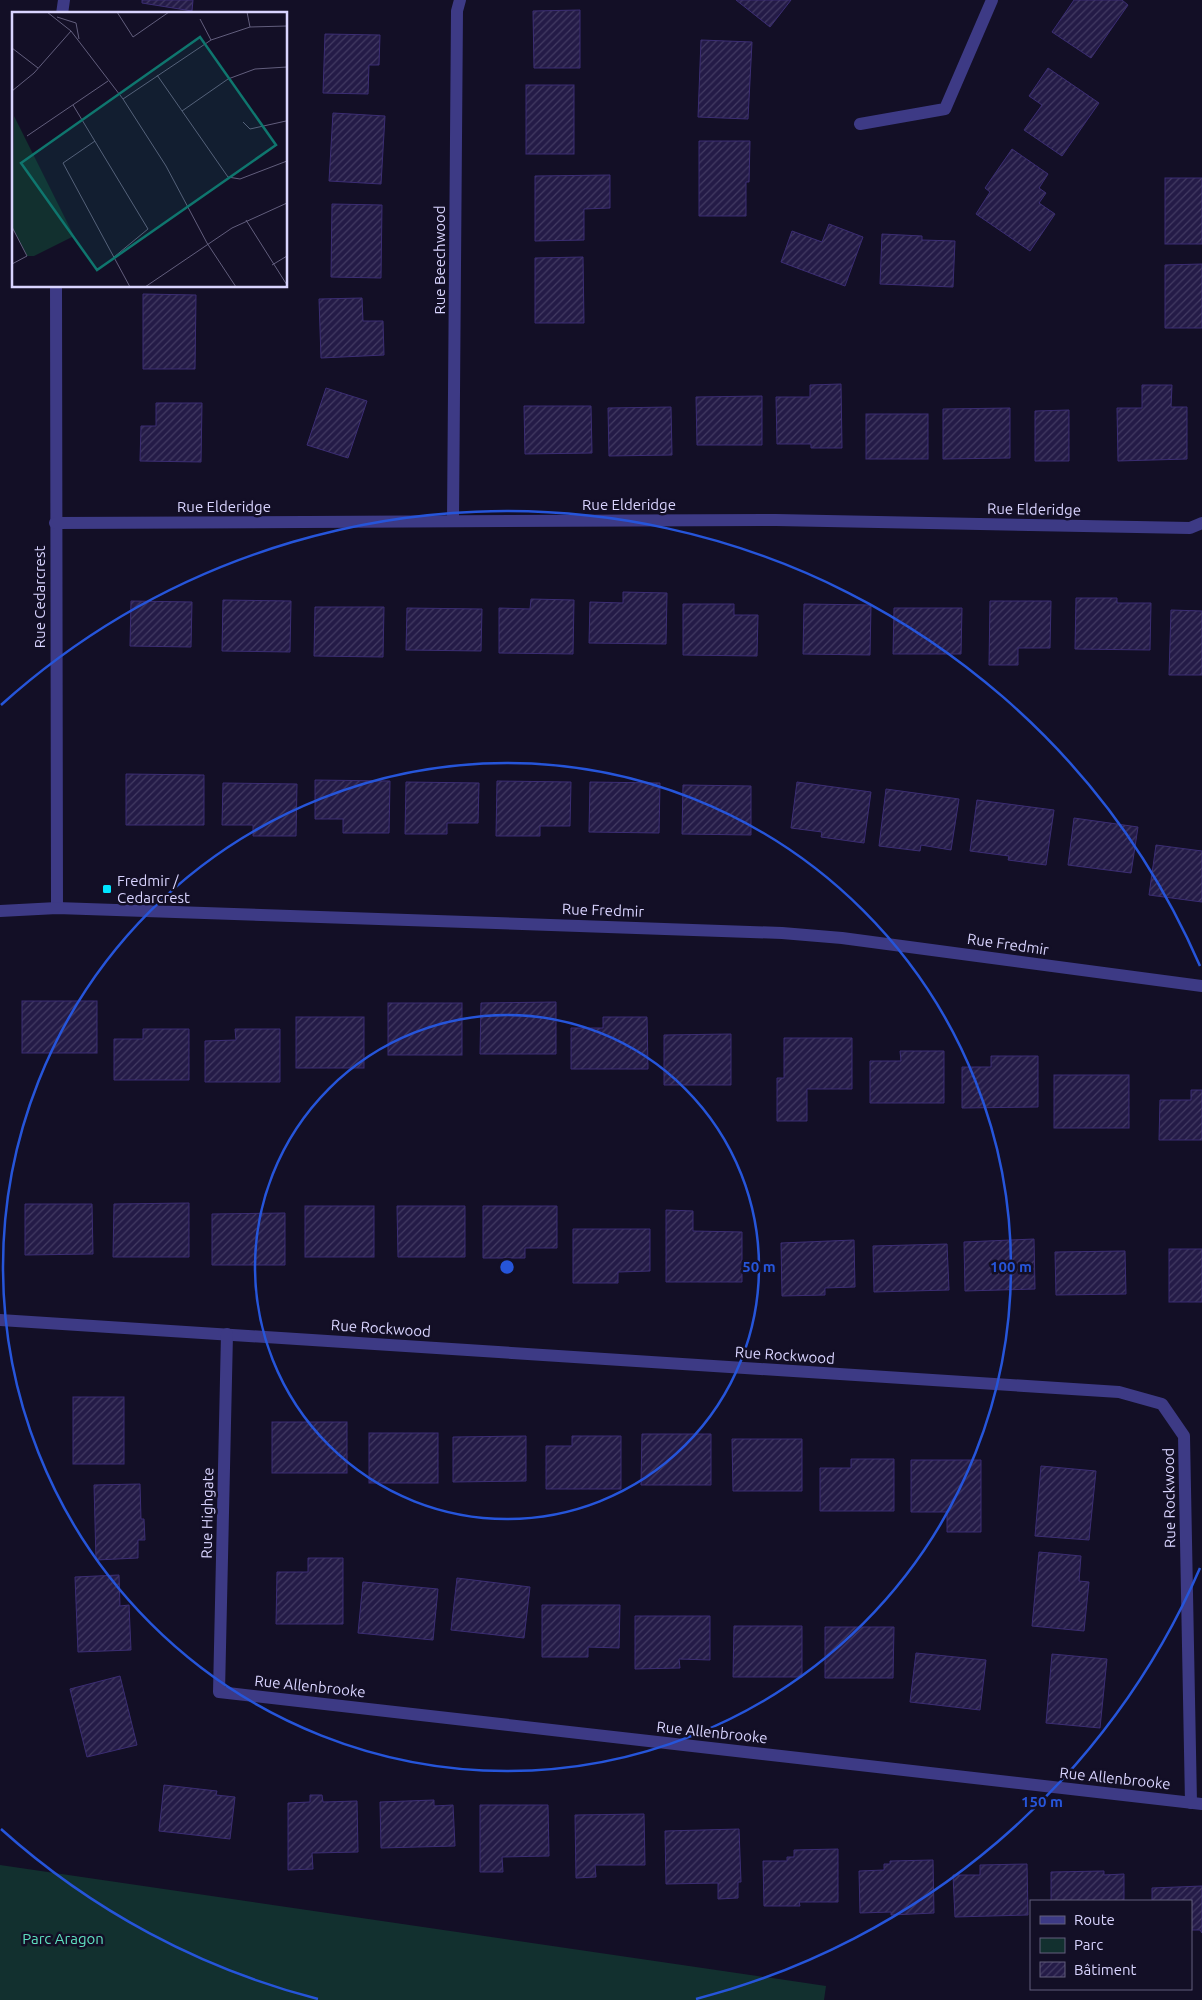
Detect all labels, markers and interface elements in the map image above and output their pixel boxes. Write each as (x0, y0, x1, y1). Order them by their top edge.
inset map (12, 12, 288, 288)
street label: Rue Beechwood (431, 205, 448, 315)
street label: Rue Elderidge (582, 496, 676, 513)
street label: Rue Elderidge (177, 498, 271, 515)
street label: Rue Elderidge (987, 500, 1081, 518)
street label: Rue Cedarcrest (31, 546, 48, 648)
place label: Fredmir / Cedarcrest (117, 872, 190, 906)
marker: Fredmir / Cedarcrest (101, 883, 113, 895)
street label: Rue Fredmir (562, 900, 645, 920)
street label: Rue Fredmir (966, 930, 1050, 958)
centre of rings (498, 1258, 516, 1276)
text: 50 m (742, 1258, 776, 1275)
text: 100 m (990, 1258, 1032, 1275)
street label: Rue Rockwood (330, 1316, 432, 1340)
street label: Rue Rockwood (734, 1343, 836, 1367)
street label: Rue Rockwood (1160, 1448, 1178, 1548)
street label: Rue Highgate (198, 1467, 216, 1559)
street label: Rue Allenbrooke (254, 1672, 366, 1700)
street label: Rue Allenbrooke (656, 1718, 768, 1746)
street label: Rue Allenbrooke (1059, 1764, 1171, 1792)
text: 150 m (1021, 1793, 1063, 1810)
legend (1030, 1900, 1192, 1990)
text: Route (1074, 1911, 1115, 1928)
park label: Parc Aragon (22, 1930, 104, 1947)
text: Parc (1074, 1936, 1103, 1953)
text: Bâtiment (1074, 1961, 1137, 1978)

